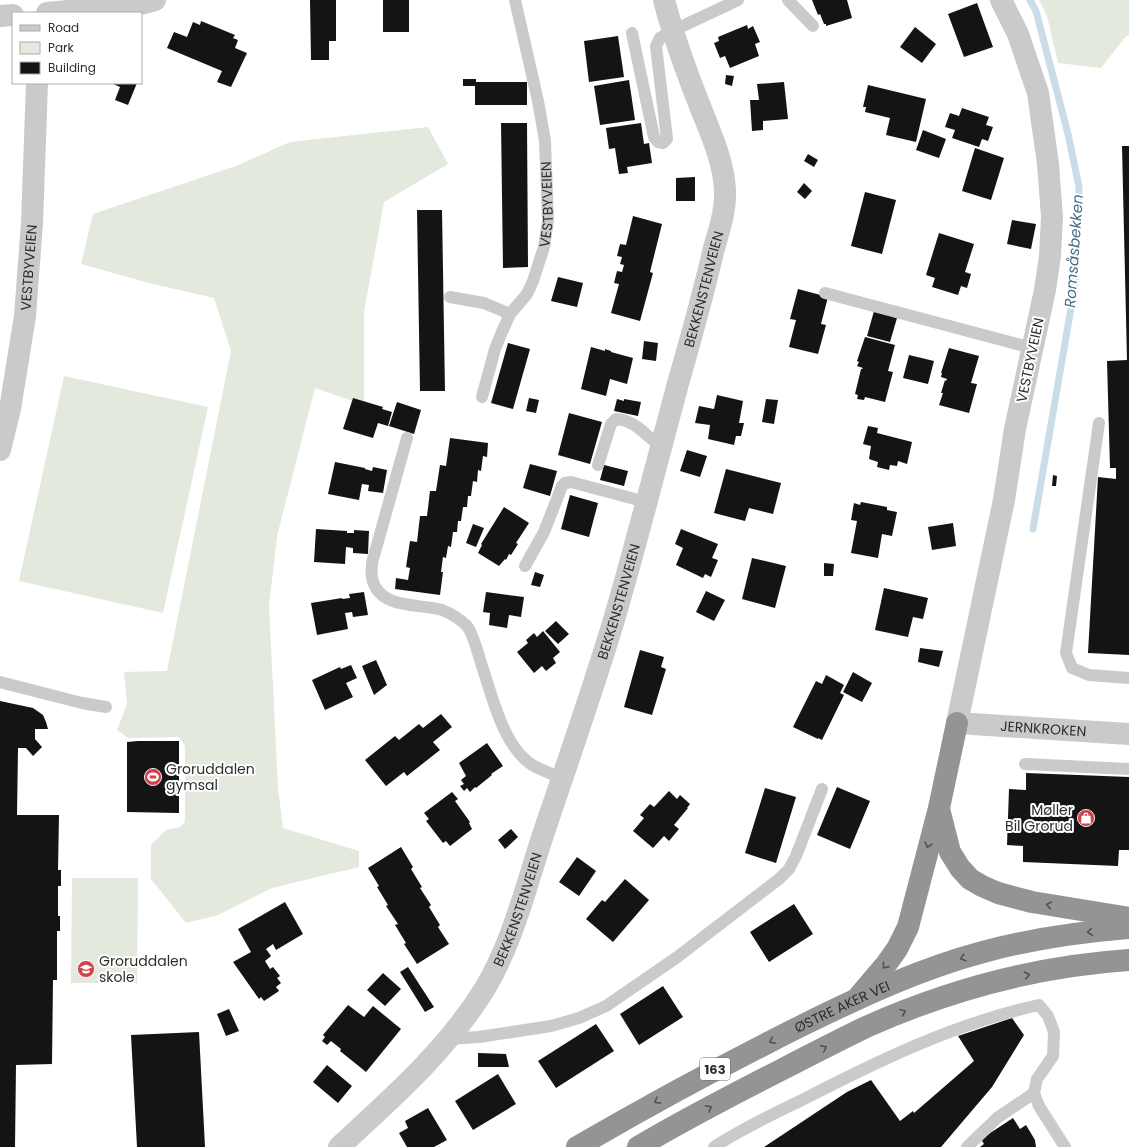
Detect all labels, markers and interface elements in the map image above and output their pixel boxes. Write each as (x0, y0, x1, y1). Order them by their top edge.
legend (12, 12, 142, 84)
text: Road (48, 19, 79, 36)
text: Park (48, 39, 75, 56)
text: Building (48, 59, 96, 76)
street label: VESTBYVEIEN (534, 161, 558, 249)
water label: Romsåsbekken (1059, 193, 1088, 308)
street label: VESTBYVEIEN (15, 224, 42, 311)
street label: BEKKENSTENVEIEN (679, 229, 728, 350)
street label: VESTBYVEIEN (1011, 316, 1049, 404)
street label: BEKKENSTENVEIEN (592, 542, 645, 662)
street label: JERNKROKEN (1000, 716, 1087, 741)
place label: Groruddalen gymsal (166, 759, 255, 795)
sports icon: Groruddalen gymsal (143, 767, 163, 787)
place label: Møller Bil Grorud (1005, 800, 1073, 836)
shop icon: Møller Bil Grorud (1076, 808, 1096, 828)
one-way arrow (924, 841, 933, 848)
street label: BEKKENSTENVEIEN (488, 850, 547, 970)
one-way arrow (1046, 901, 1052, 909)
one-way arrow (1087, 927, 1093, 936)
place label: Groruddalen skole (99, 951, 188, 987)
one-way arrow (960, 953, 967, 962)
school or university icon: Groruddalen skole (76, 959, 96, 979)
one-way arrow (882, 961, 889, 969)
one-way arrow (1024, 971, 1030, 979)
street label: ØSTRE AKER VEI (791, 976, 893, 1038)
one-way arrow (899, 1009, 906, 1017)
one-way arrow (769, 1036, 776, 1044)
one-way arrow (820, 1045, 828, 1053)
road number: 163 (700, 1058, 730, 1080)
one-way arrow (654, 1097, 661, 1104)
one-way arrow (705, 1105, 712, 1112)

